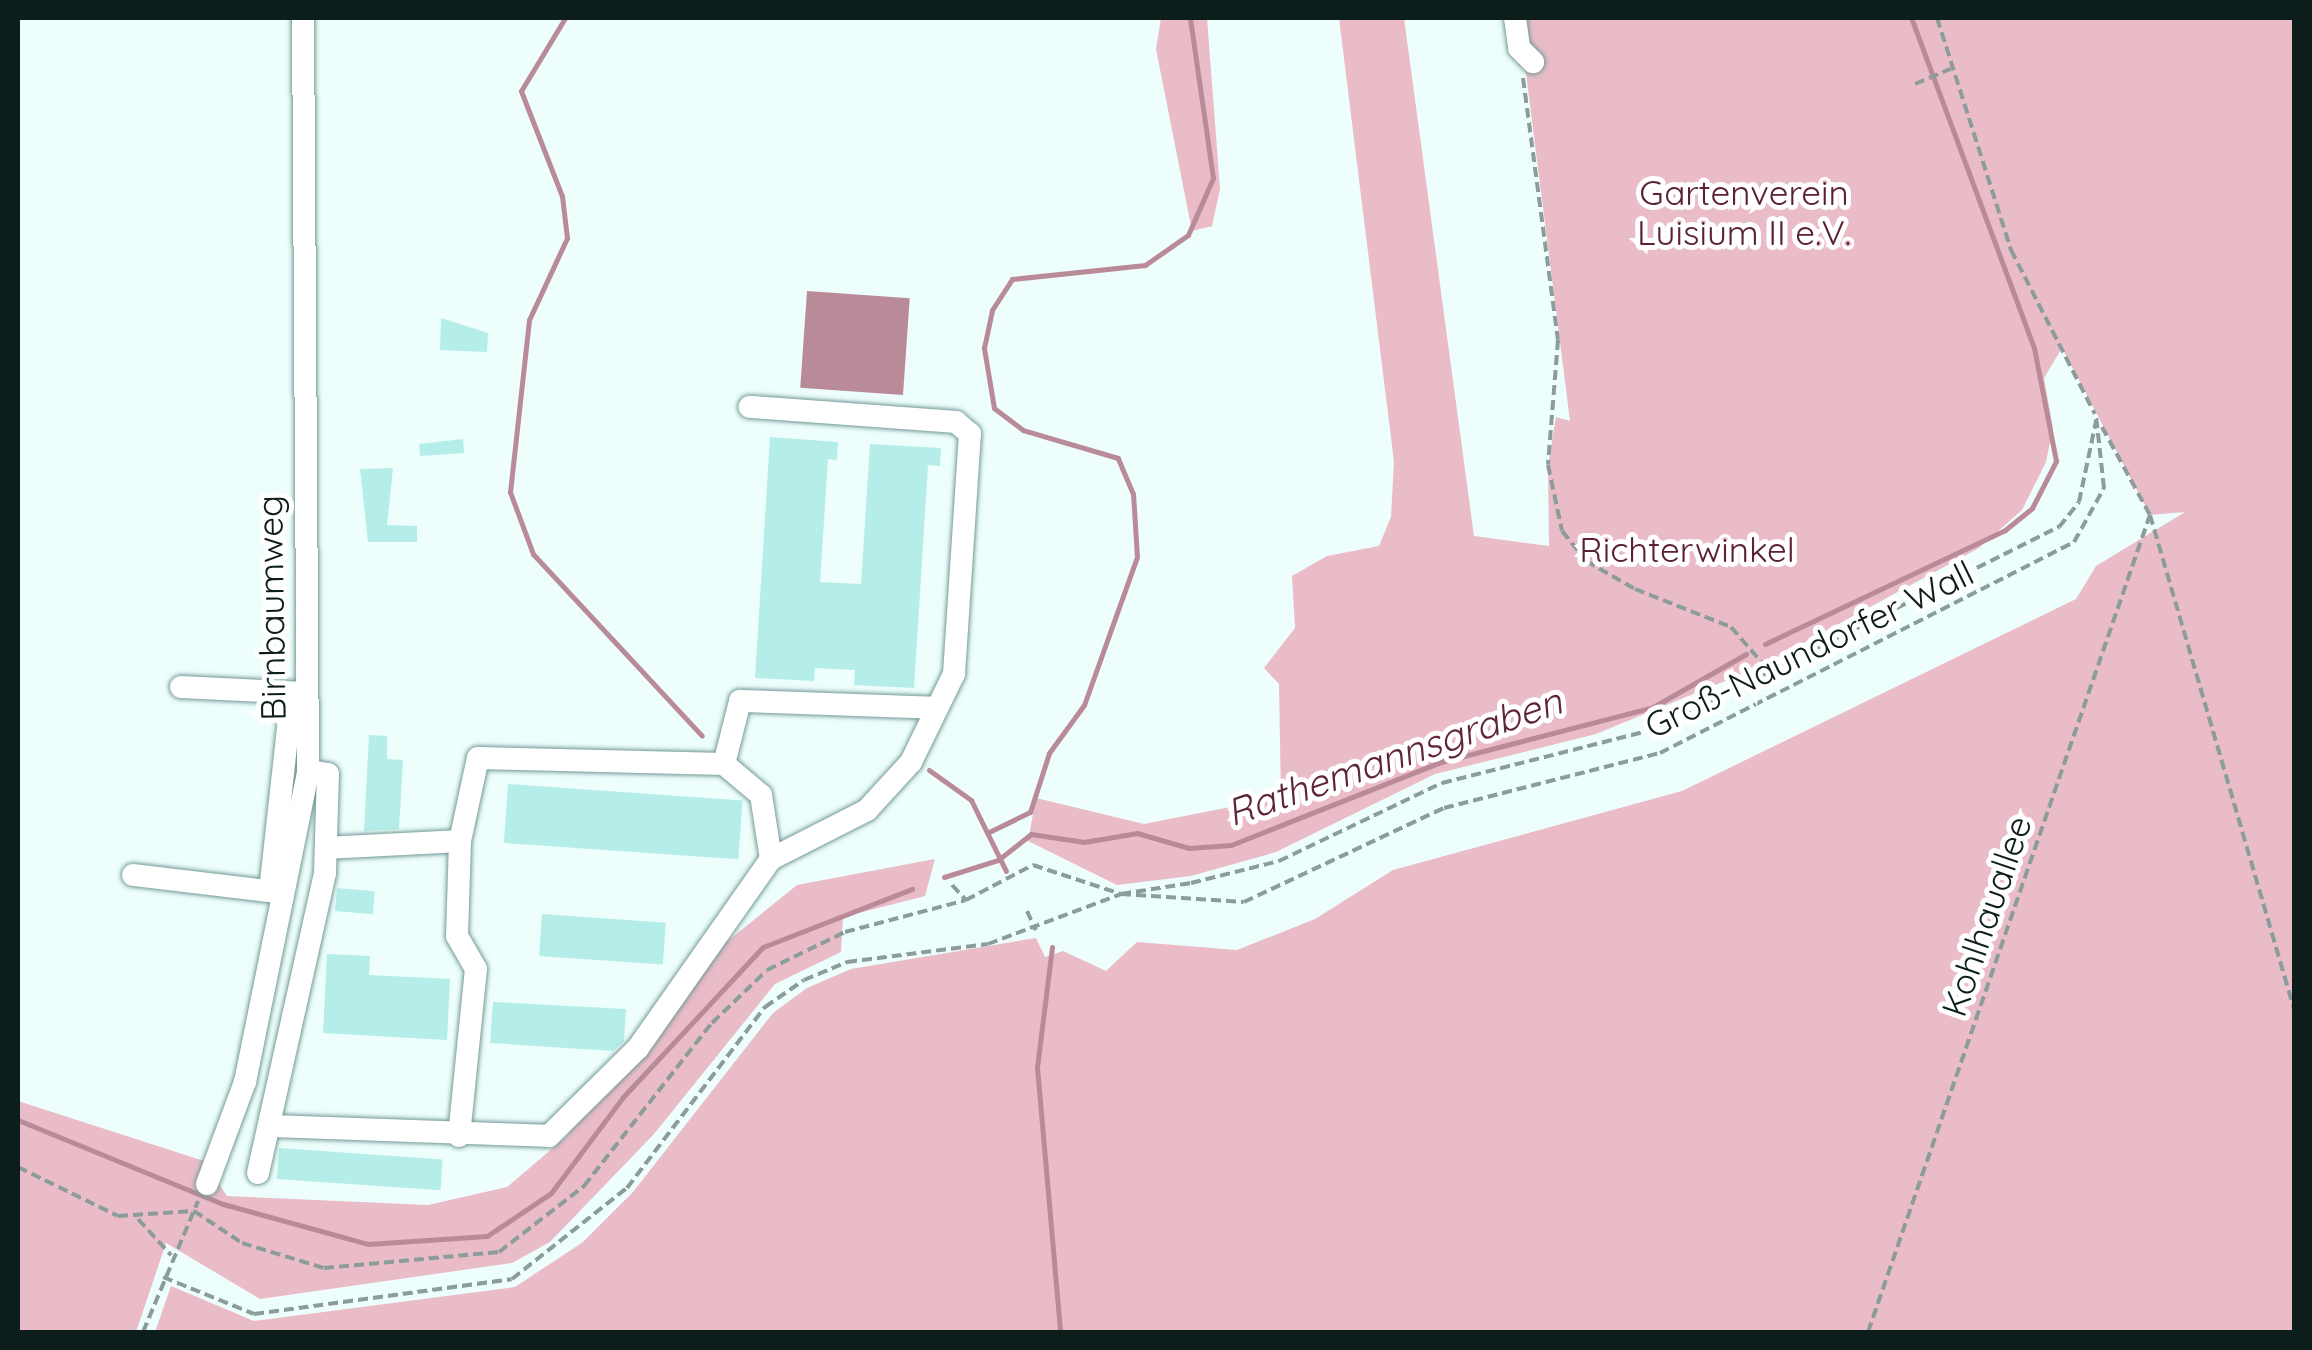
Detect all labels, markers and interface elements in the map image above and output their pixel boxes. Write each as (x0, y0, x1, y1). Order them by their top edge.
park label: Gartenverein Luisium II e.V. (1637, 171, 1851, 253)
street label: Birnbaumweg (248, 495, 294, 721)
park label: Richterwinkel (1579, 528, 1795, 570)
street label: Groß-Naundorfer Wall (1638, 551, 1980, 747)
water label: Rathemannsgraben (1220, 678, 1568, 836)
street label: Kohlhauallee (1932, 810, 2040, 1022)

